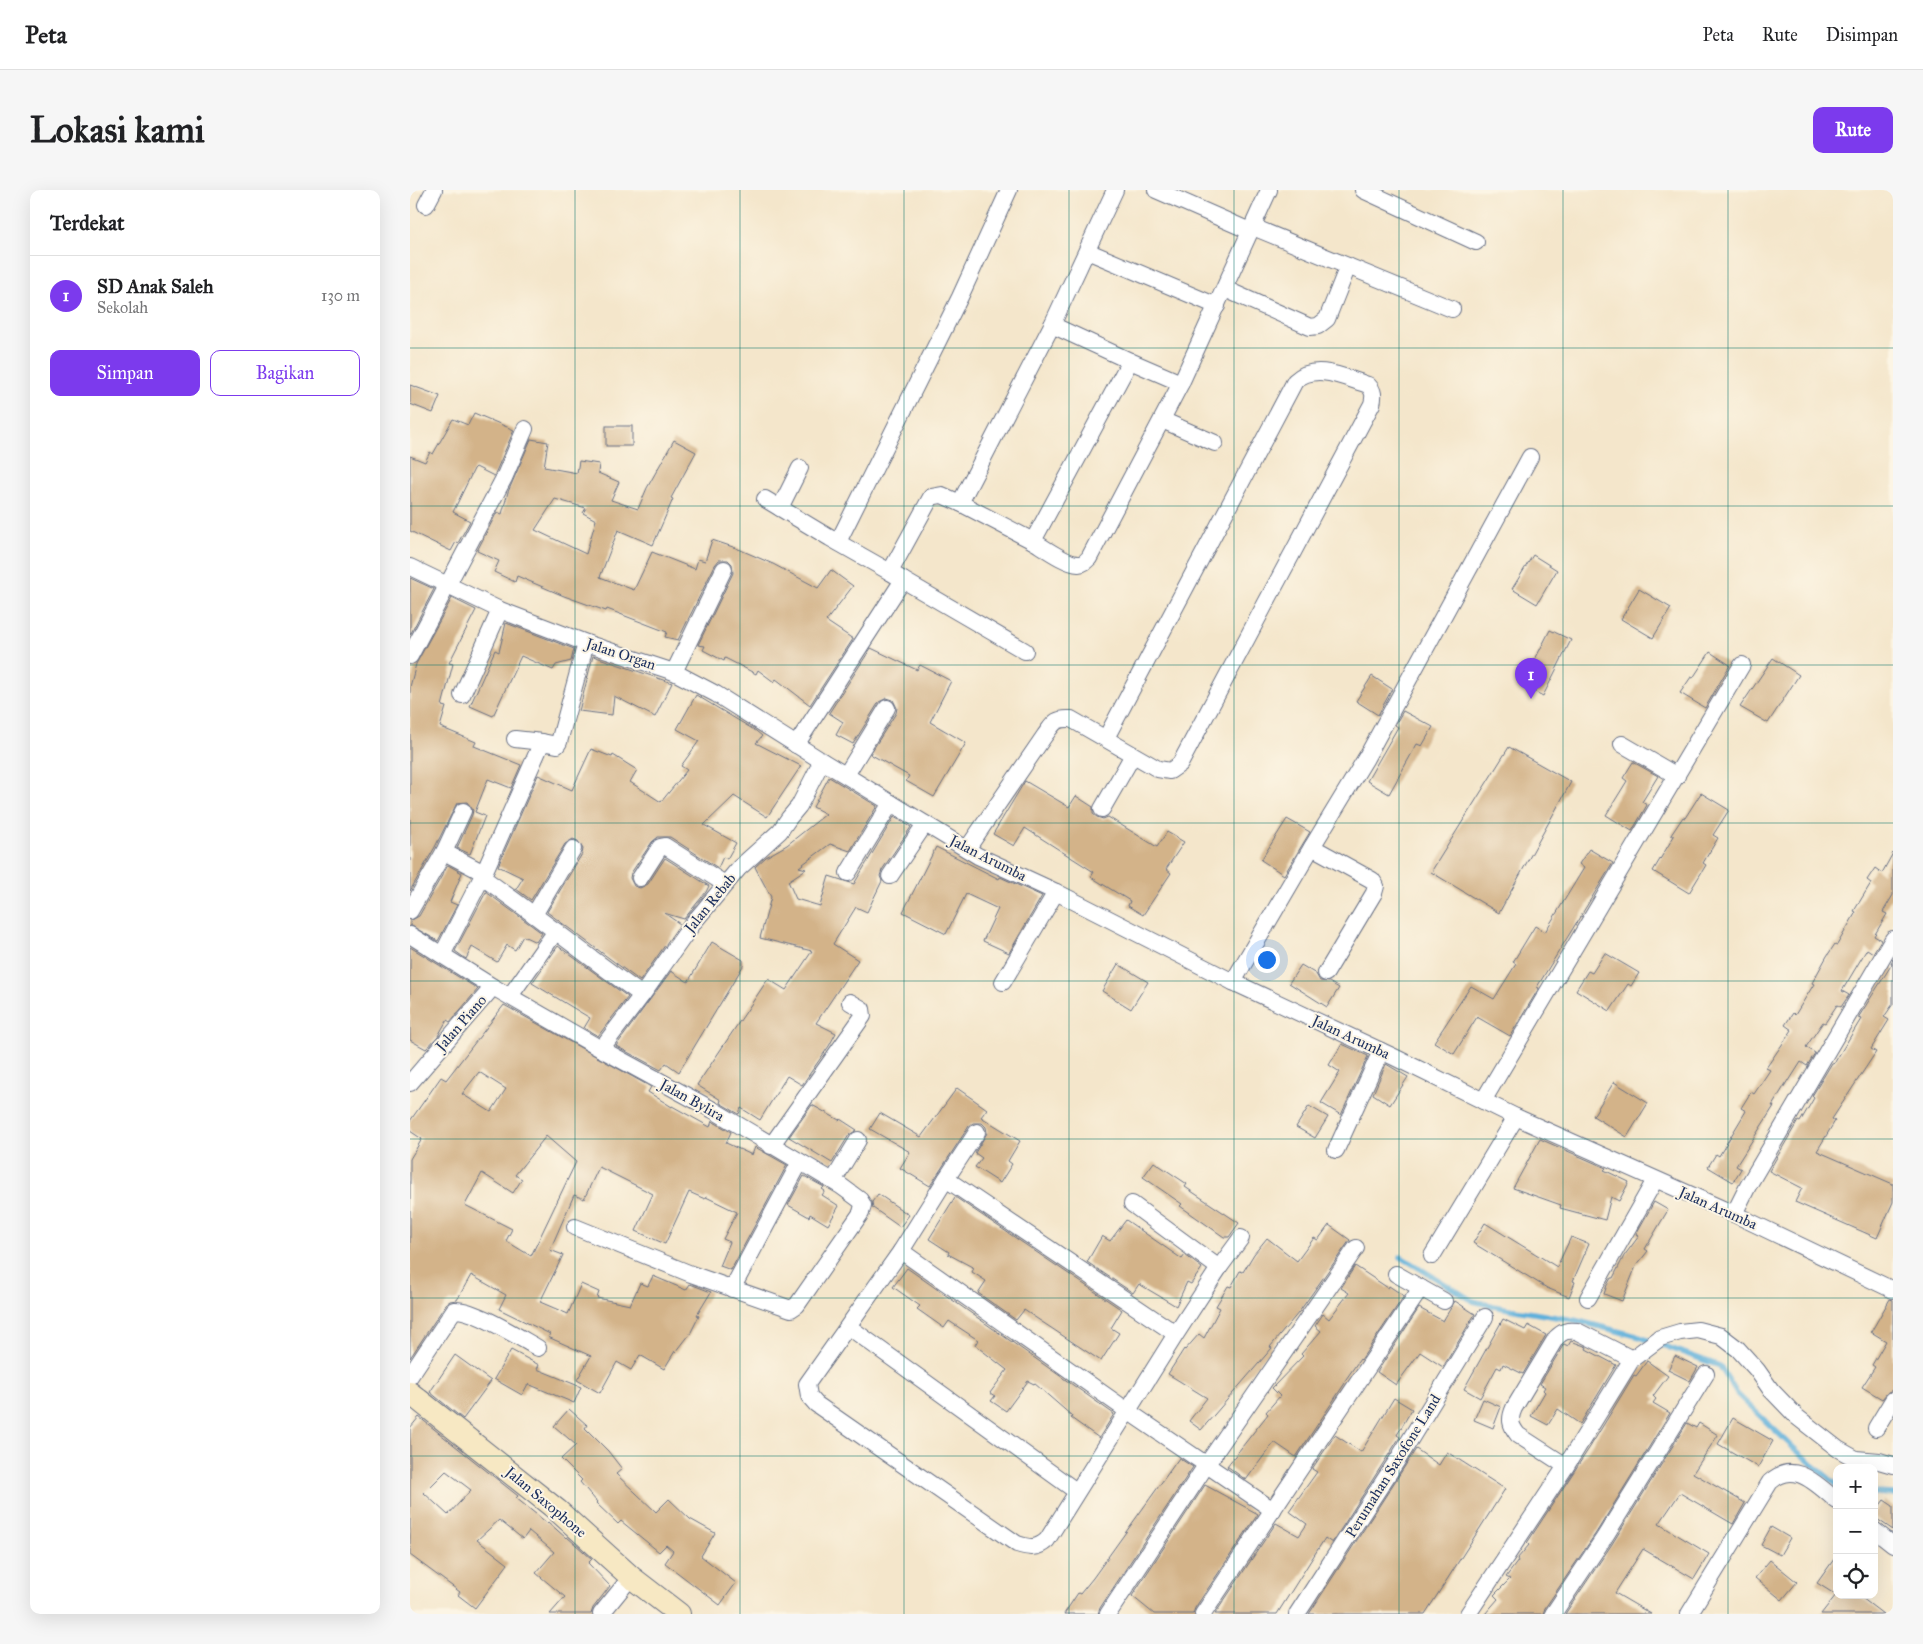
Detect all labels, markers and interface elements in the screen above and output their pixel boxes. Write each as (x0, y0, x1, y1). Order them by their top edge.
text: Peta (25, 20, 67, 50)
text: Peta (1703, 24, 1734, 46)
text: Rute (1762, 24, 1798, 46)
text: Disimpan (1826, 24, 1898, 46)
button: Rute (1813, 107, 1893, 153)
text: Lokasi kami (30, 109, 205, 152)
text: Terdekat (50, 210, 124, 236)
text: SD Anak Saleh (97, 275, 213, 298)
text: 1 (63, 286, 69, 305)
text: 130 m (321, 286, 360, 305)
text: Sekolah (97, 298, 148, 317)
button: Simpan (50, 350, 200, 396)
button: Bagikan (210, 350, 360, 396)
street label: Jalan Organ (582, 634, 658, 675)
pin: 1 (1515, 658, 1547, 699)
street label: Jalan Arumba (944, 830, 1030, 886)
street label: Jalan Rebab (679, 870, 740, 939)
your location (1254, 947, 1280, 973)
street label: Jalan Piano (430, 991, 491, 1057)
street label: Jalan Arumba (1307, 1010, 1393, 1064)
street label: Jalan Bylira (654, 1074, 728, 1126)
street label: Jalan Arumba (1674, 1182, 1761, 1234)
street label: Perumahan Saxofone Land (1342, 1391, 1445, 1541)
street label: Jalan Saxophone (499, 1461, 590, 1542)
map controls (1833, 1464, 1878, 1599)
button: + (1833, 1464, 1878, 1509)
button: − (1833, 1509, 1878, 1554)
button: locate (1833, 1554, 1878, 1599)

